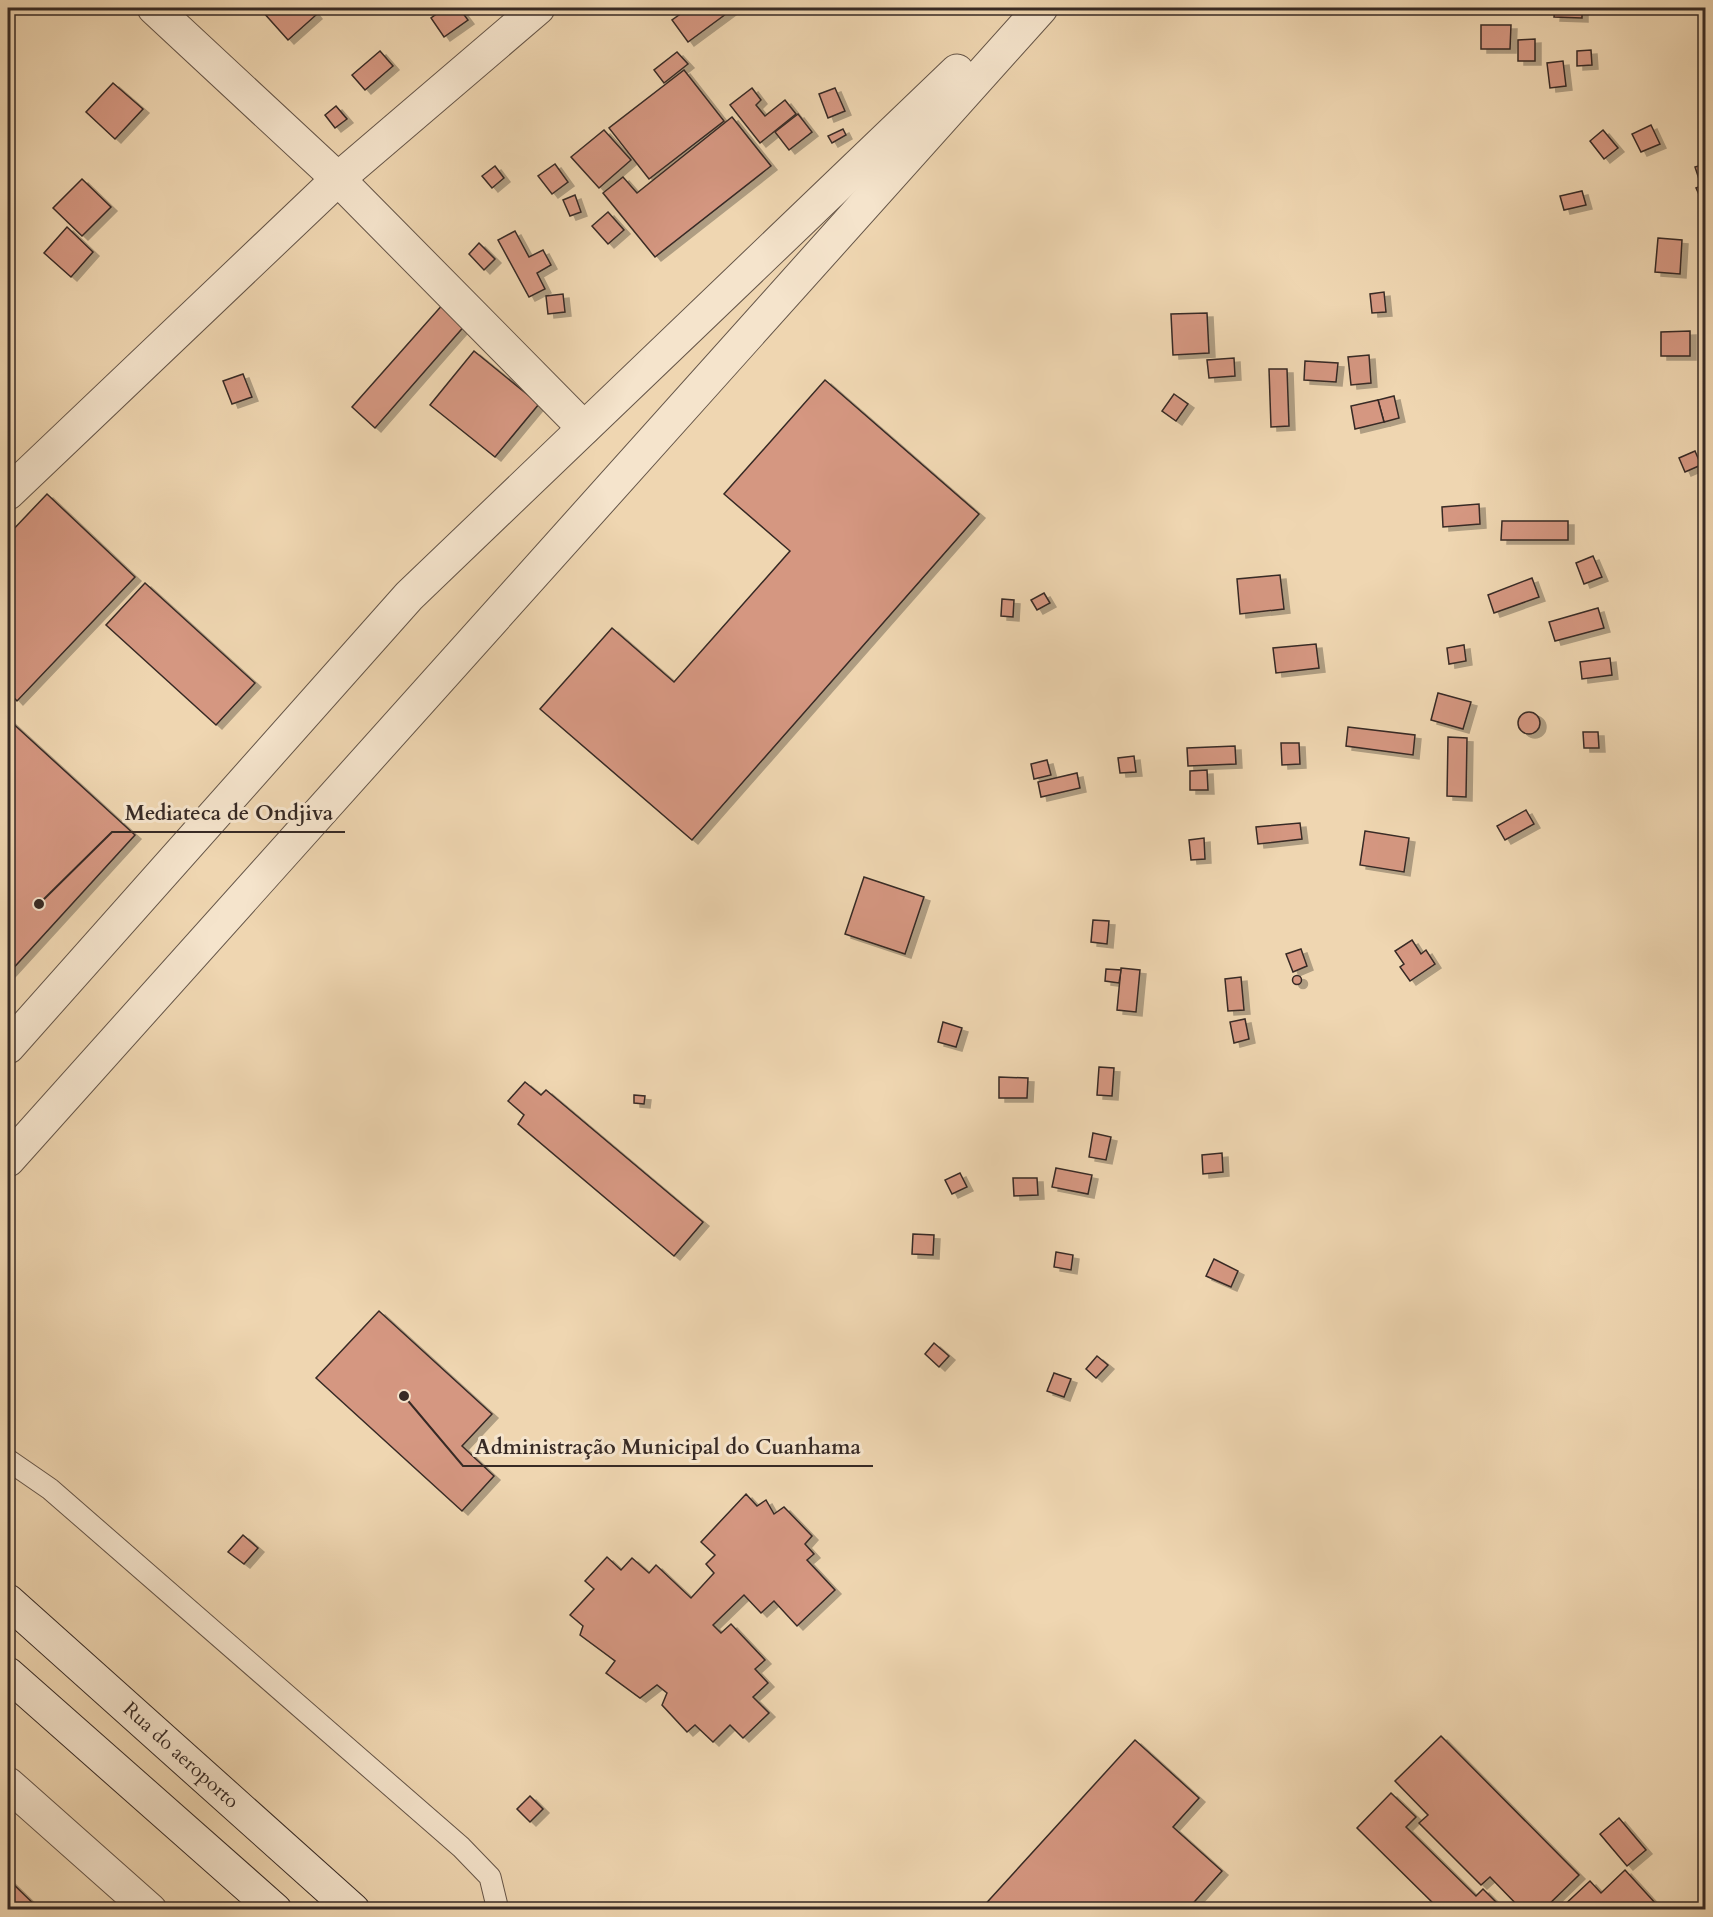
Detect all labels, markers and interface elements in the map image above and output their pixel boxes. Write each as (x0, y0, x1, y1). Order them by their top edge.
callout: Mediateca de Ondjiva (112, 793, 345, 832)
text: Mediateca de Ondjiva (125, 799, 334, 828)
callout: Administração Municipal do Cuanhama (463, 1427, 873, 1466)
text: Administração Municipal do Cuanhama (475, 1433, 862, 1462)
street label: Rua do aeroporto (117, 1696, 245, 1814)

